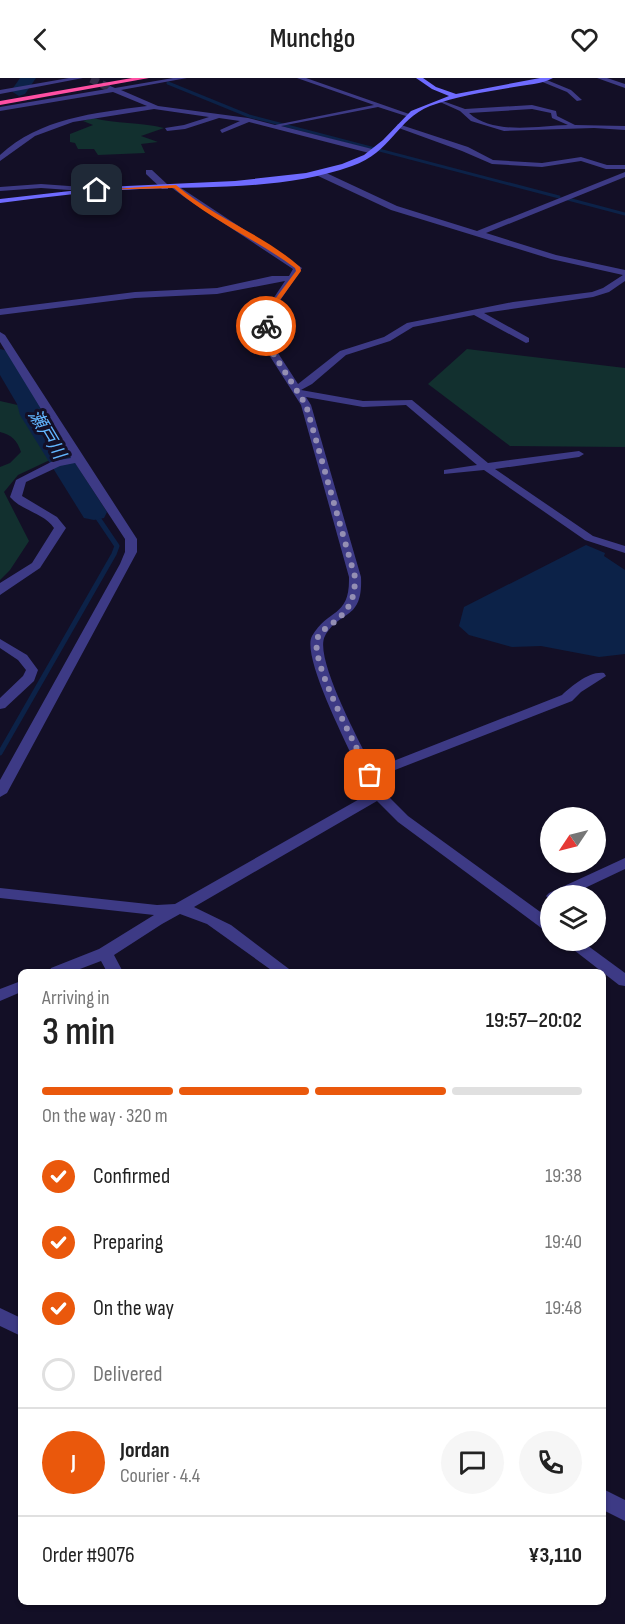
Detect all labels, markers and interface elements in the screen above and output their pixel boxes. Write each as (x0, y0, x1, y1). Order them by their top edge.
icon: back (24, 23, 57, 56)
text: Munchgo (270, 23, 355, 55)
icon: heart (568, 23, 601, 56)
pin (71, 164, 122, 215)
icon: home (80, 173, 113, 206)
courier (236, 296, 296, 356)
icon: bike (250, 310, 283, 343)
water label: 瀬戸川 (24, 406, 71, 465)
pin (344, 749, 395, 800)
icon: bag (353, 758, 386, 791)
north arrow (540, 807, 606, 873)
map controls (540, 807, 606, 951)
button: layers (540, 885, 606, 951)
text: Arriving in (42, 986, 110, 1010)
text: 19:57–20:02 (486, 1007, 582, 1034)
text: 3 min (42, 1009, 115, 1056)
text: On the way · 320 m (42, 1104, 168, 1128)
icon: check (42, 1160, 75, 1193)
text: Confirmed (93, 1163, 170, 1190)
text: 19:38 (545, 1164, 582, 1188)
icon: check (42, 1226, 75, 1259)
text: Preparing (93, 1229, 163, 1256)
text: 19:40 (545, 1230, 582, 1254)
icon: check (42, 1292, 75, 1325)
text: On the way (93, 1295, 174, 1322)
text: 19:48 (545, 1296, 582, 1320)
text: Delivered (93, 1361, 162, 1388)
button: chat (441, 1431, 504, 1494)
button: phone (519, 1431, 582, 1494)
text: Jordan (120, 1437, 169, 1464)
text: J (71, 1449, 76, 1476)
text: Courier · 4.4 (120, 1464, 200, 1488)
text: Order #9076 (42, 1542, 135, 1569)
text: ¥3,110 (528, 1542, 582, 1569)

